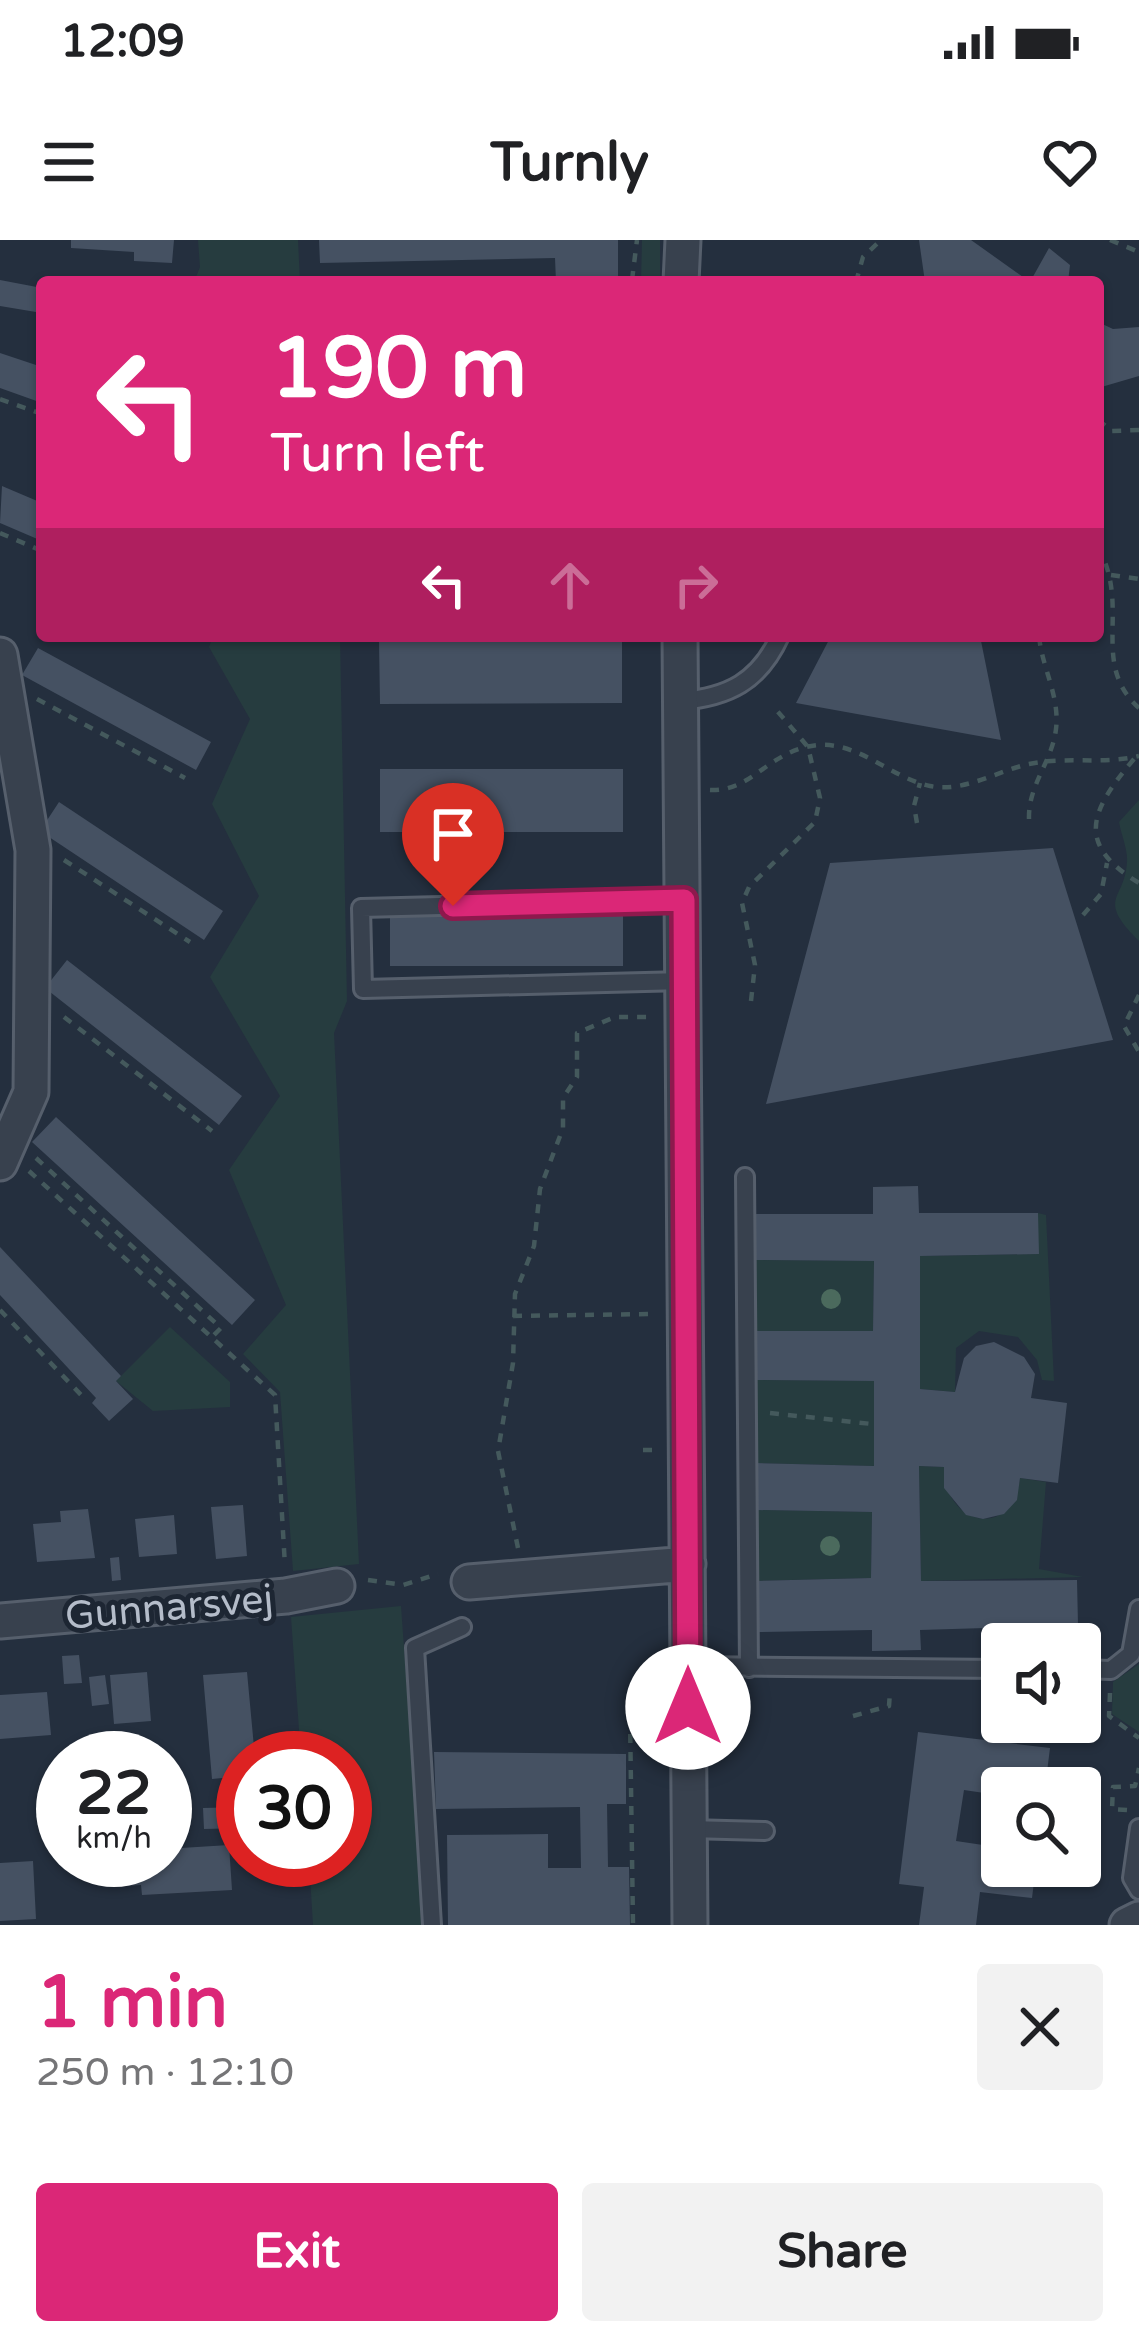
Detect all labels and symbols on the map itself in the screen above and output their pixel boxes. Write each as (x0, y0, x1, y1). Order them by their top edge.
pin (402, 783, 504, 906)
street label: Gunnarsvej (63, 1575, 275, 1640)
position arrow (625, 1644, 751, 1770)
speed limit sign: 30 (216, 1731, 372, 1887)

